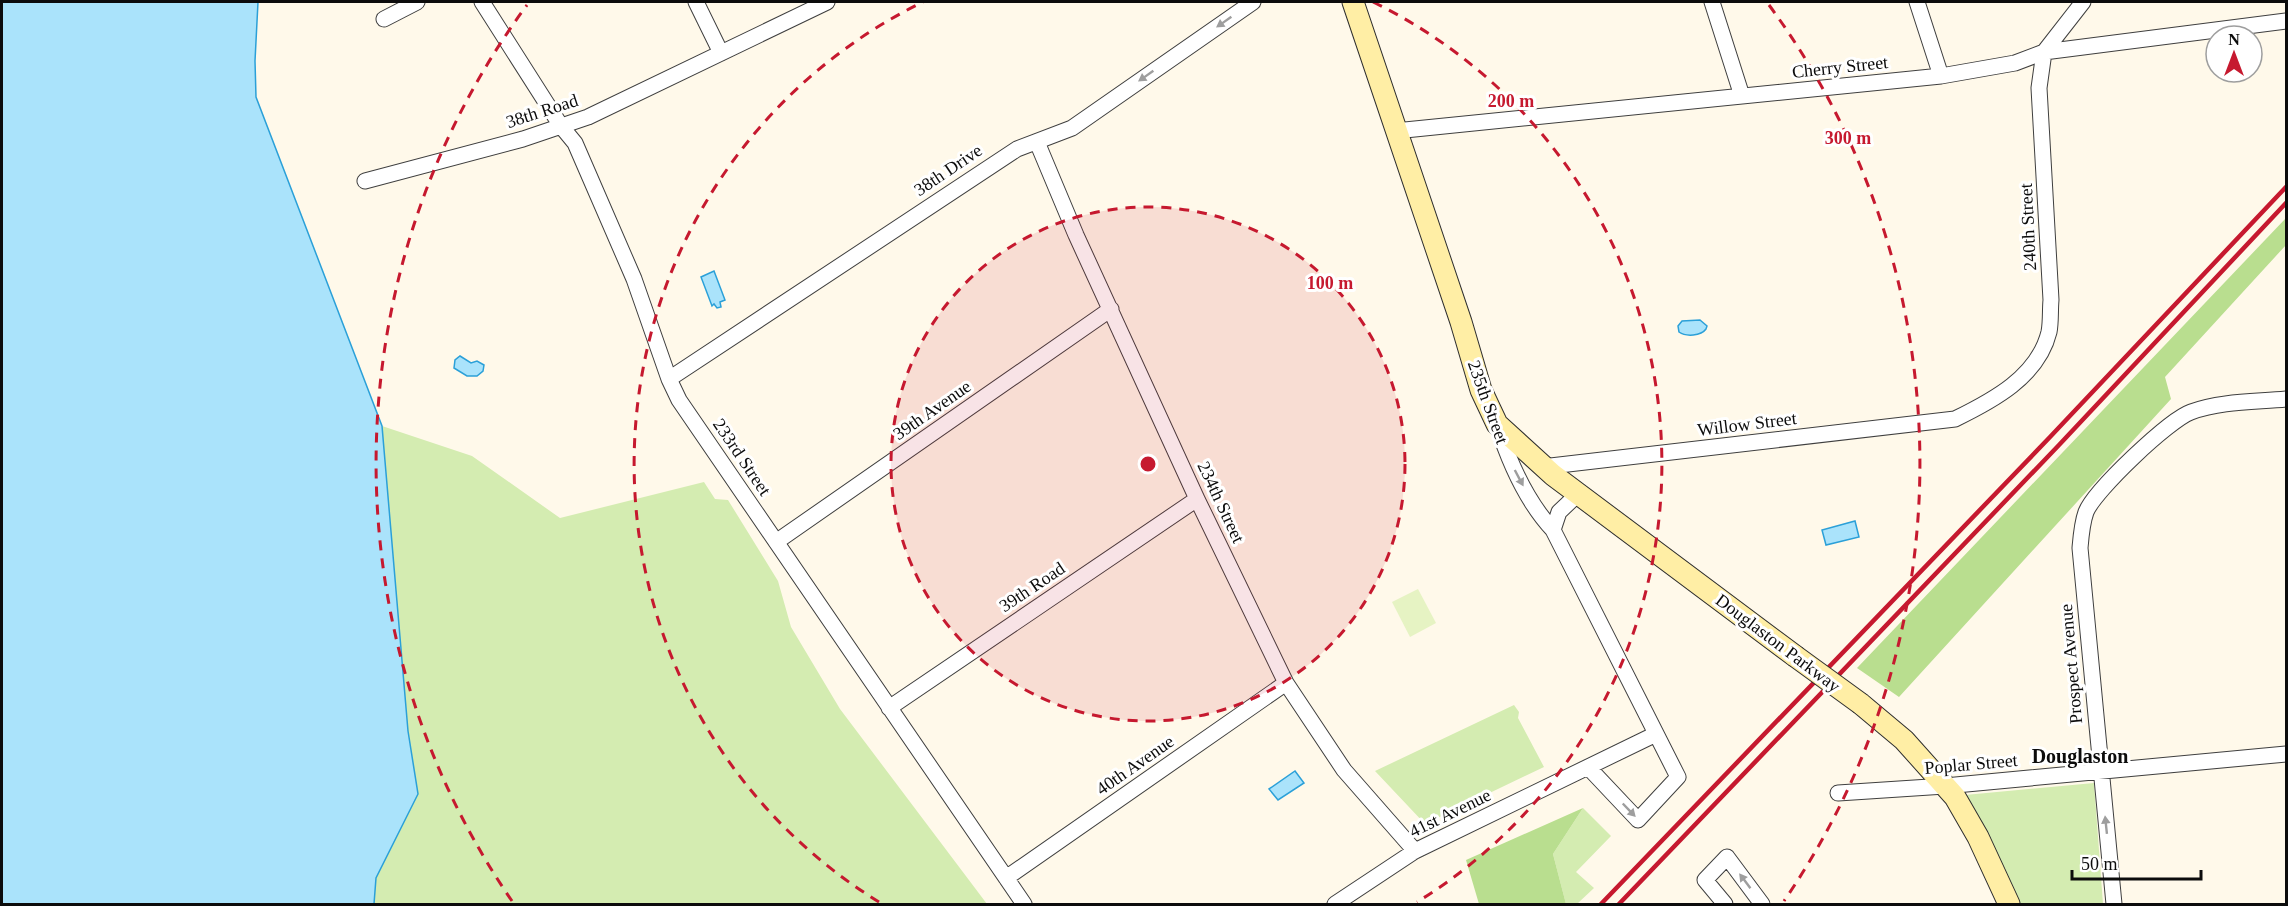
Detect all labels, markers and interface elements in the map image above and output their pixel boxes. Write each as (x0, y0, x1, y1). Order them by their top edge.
one-way arrow (1216, 16, 1232, 28)
north arrow (2204, 24, 2264, 84)
text: N (2228, 31, 2240, 48)
street label: Cherry Street (1791, 52, 1889, 82)
one-way arrow (1139, 70, 1155, 82)
street label: 38th Road (503, 90, 581, 132)
text: 200 m (1488, 91, 1534, 111)
text: 300 m (1825, 128, 1871, 148)
street label: 38th Drive (910, 140, 986, 200)
street label: 240th Street (2016, 183, 2040, 271)
text: 100 m (1307, 273, 1353, 293)
street label: 235th Street (1464, 357, 1512, 447)
street label: 39th Avenue (889, 376, 975, 444)
street label: Willow Street (1696, 408, 1798, 440)
street label: 233rd Street (709, 415, 775, 499)
centre of rings (1138, 454, 1158, 474)
street label: 234th Street (1193, 458, 1249, 546)
one-way arrow (1514, 470, 1524, 487)
street label: 39th Road (996, 558, 1068, 616)
street label: Douglaston Parkway (1712, 590, 1844, 696)
street label: Prospect Avenue (2056, 603, 2086, 725)
street label: 40th Avenue (1092, 731, 1178, 799)
district label: Douglaston (2032, 745, 2128, 768)
street label: Poplar Street (1924, 750, 2018, 778)
street label: 41st Avenue (1406, 785, 1494, 841)
one-way arrow (1621, 802, 1635, 816)
one-way arrow (2102, 816, 2111, 835)
scale bar (2072, 843, 2201, 881)
text: 50 m (2081, 854, 2118, 874)
one-way arrow (1739, 873, 1751, 888)

